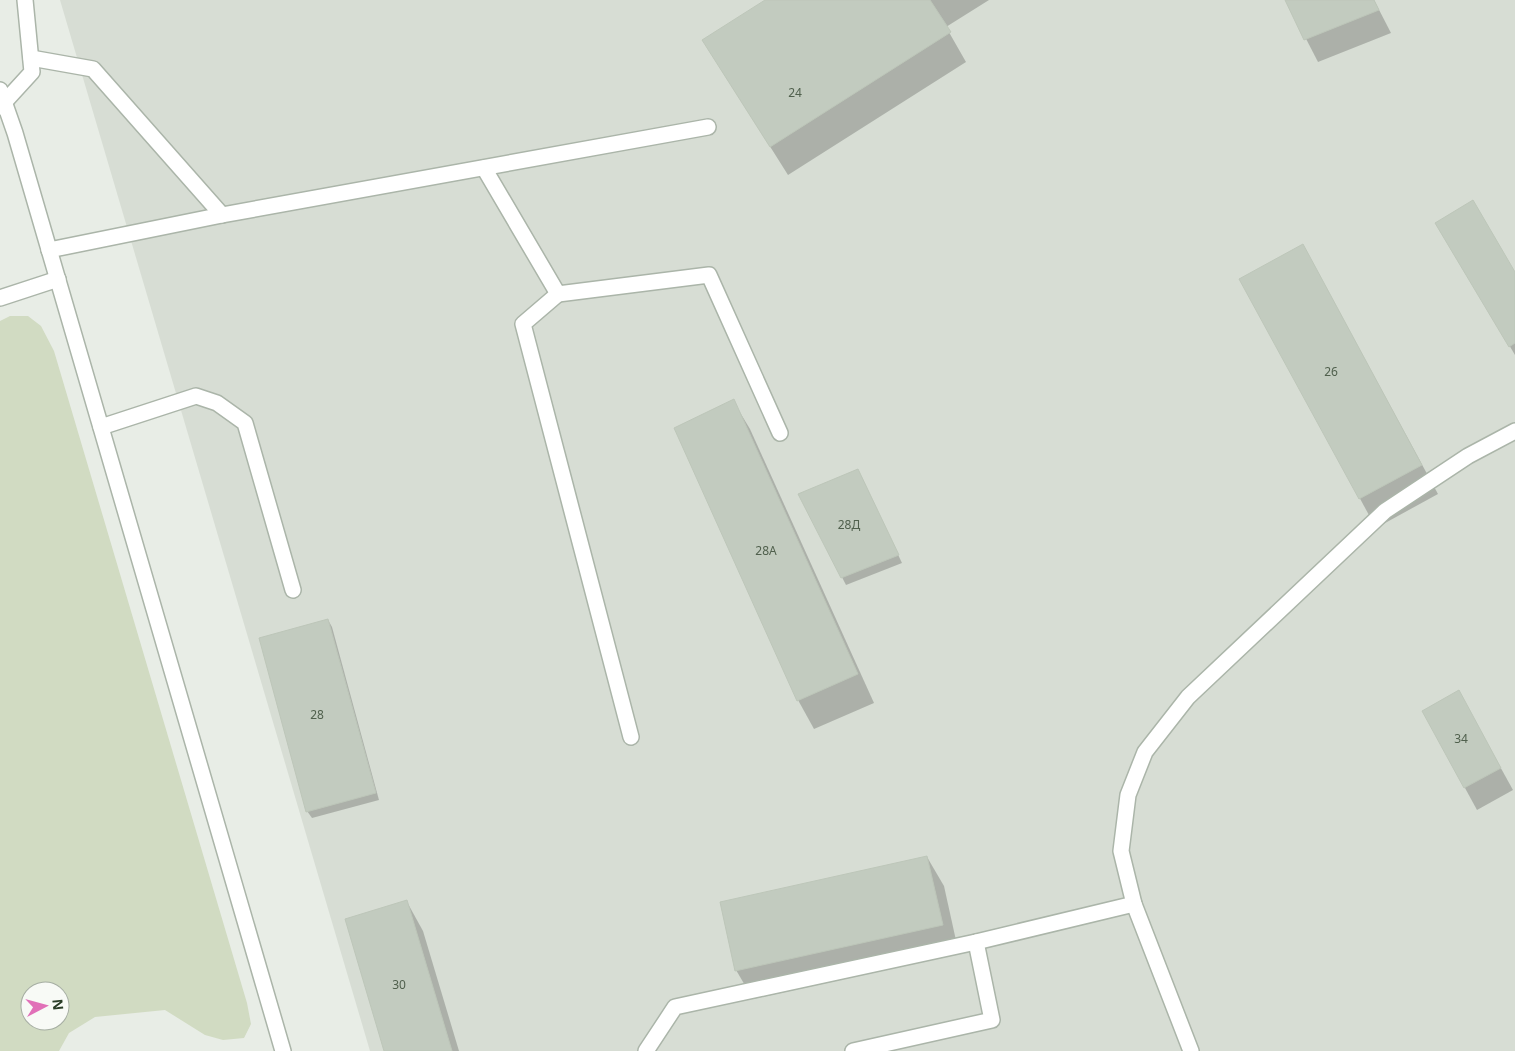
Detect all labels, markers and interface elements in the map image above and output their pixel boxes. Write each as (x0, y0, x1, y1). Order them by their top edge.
house number: 24 (788, 84, 802, 101)
house number: 26 (1324, 363, 1338, 380)
house number: 28Д (838, 516, 860, 533)
house number: 28А (755, 542, 777, 559)
house number: 28 (310, 706, 324, 723)
house number: 34 (1454, 730, 1468, 747)
house number: 30 (392, 976, 406, 993)
north arrow (20, 981, 70, 1031)
text: N (48, 998, 68, 1011)

